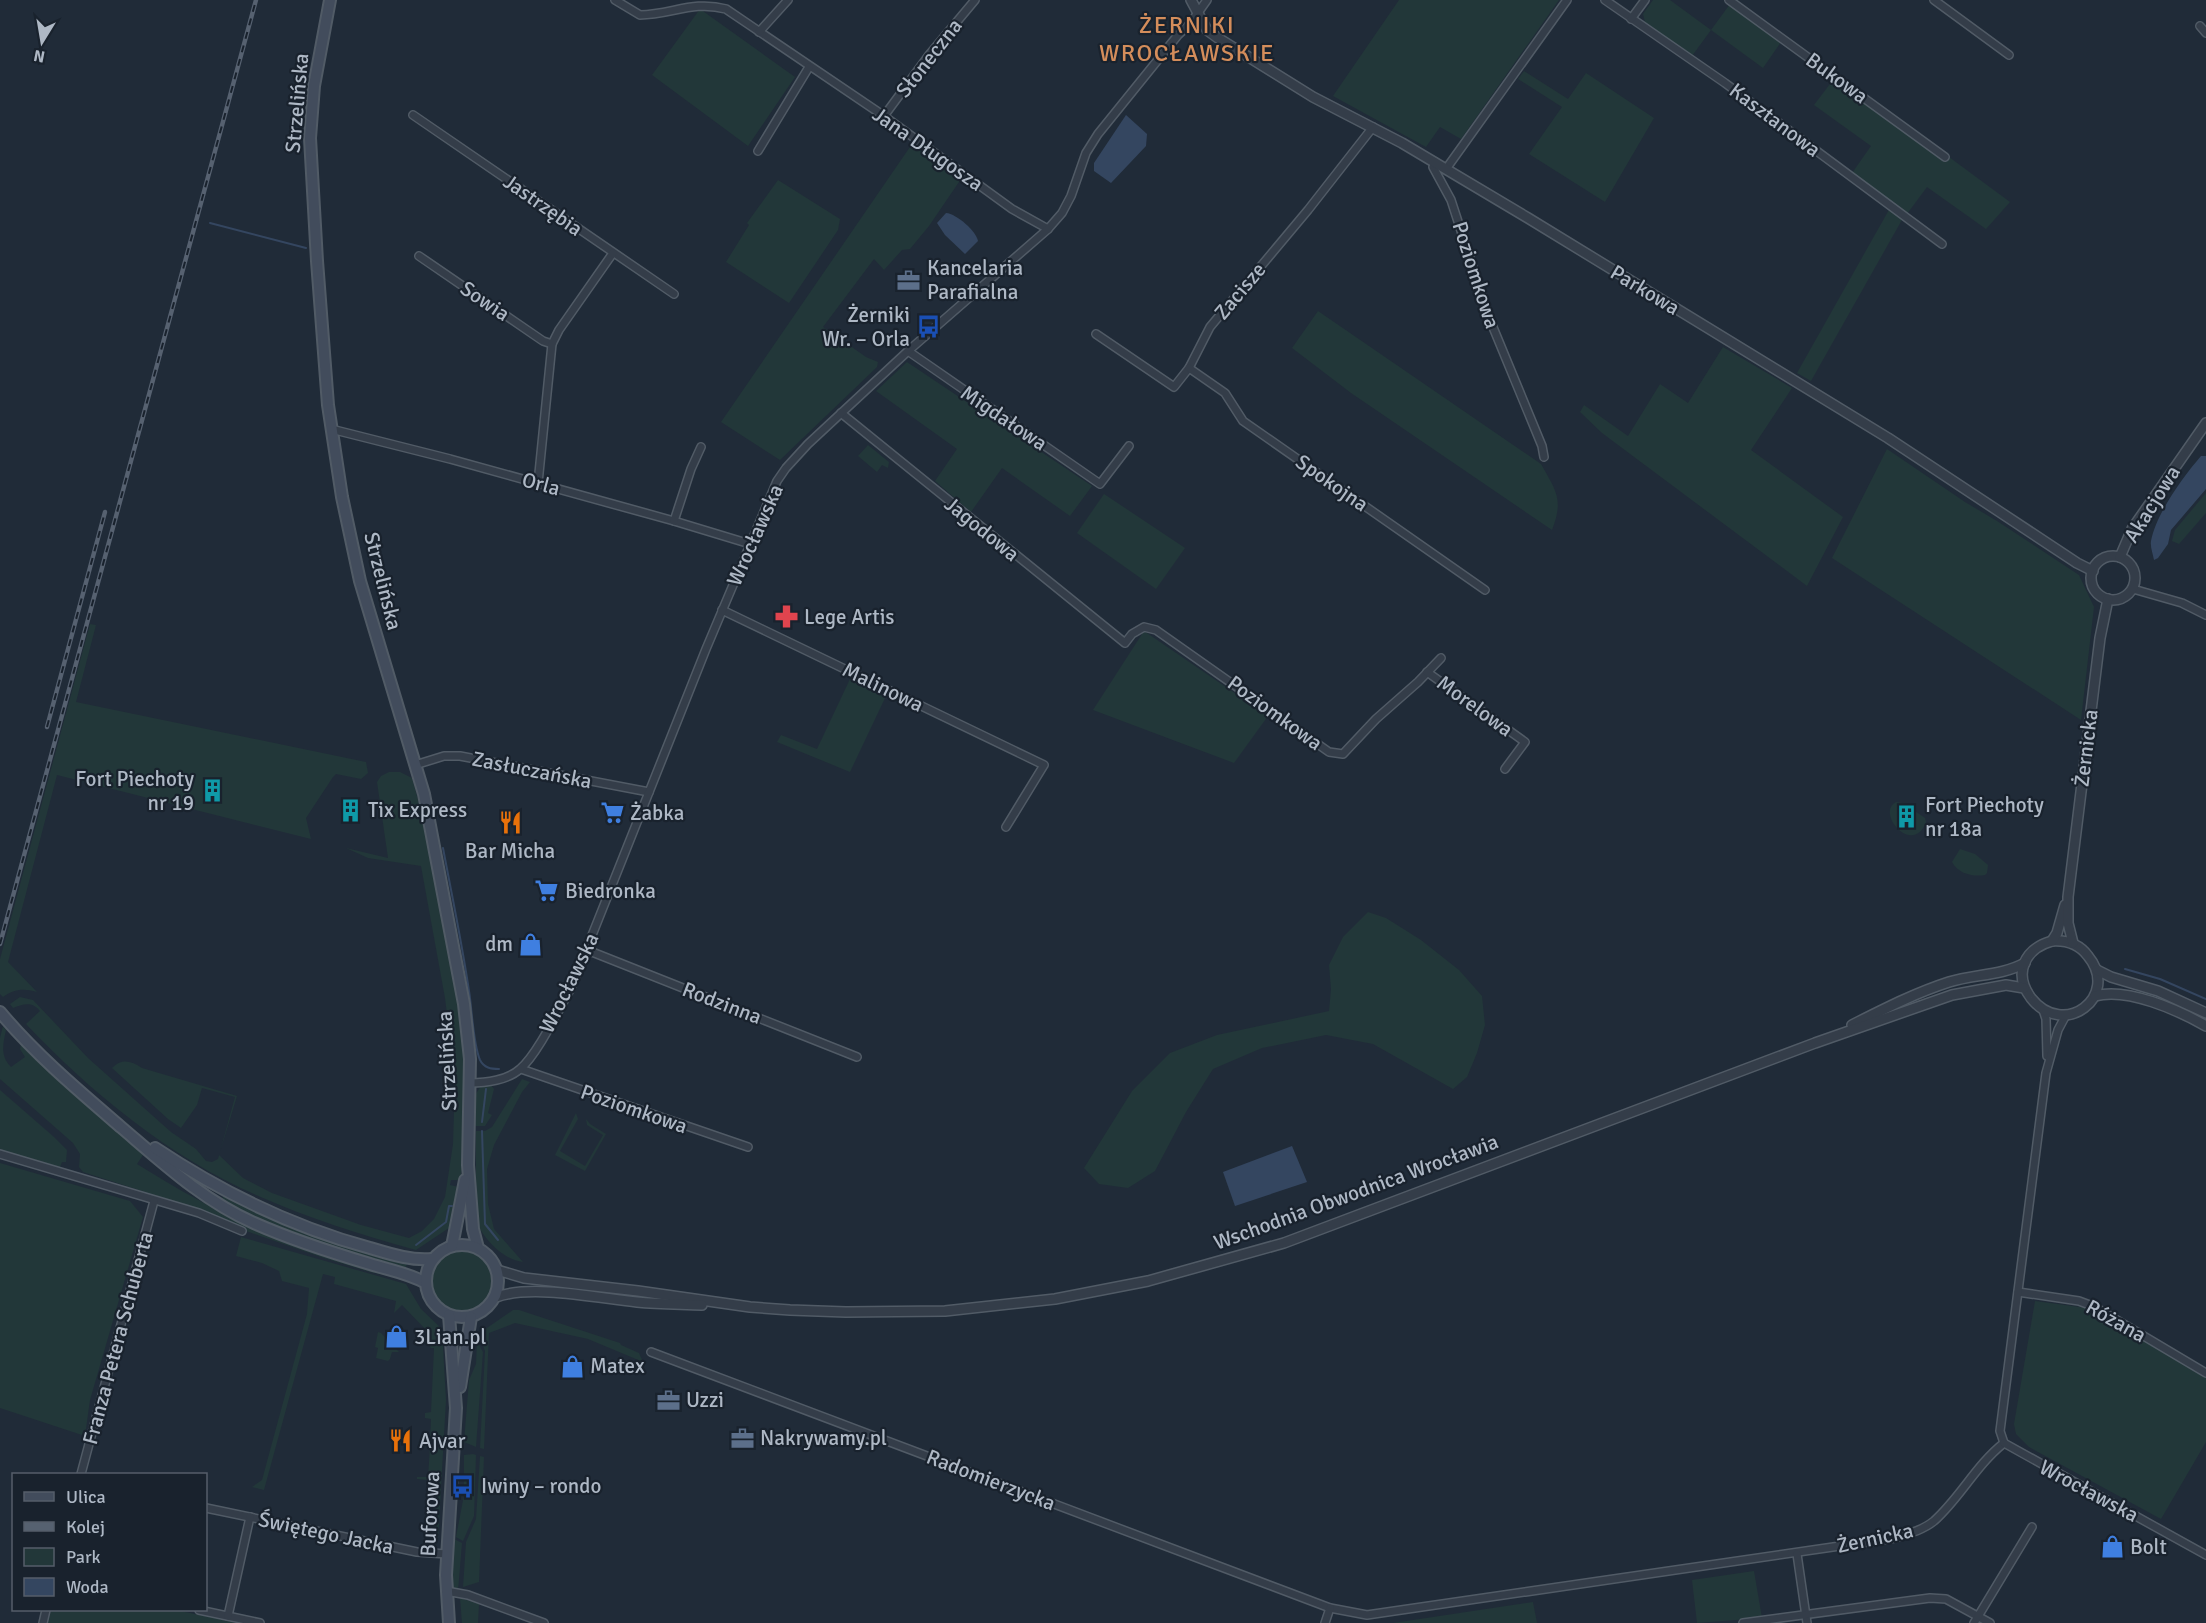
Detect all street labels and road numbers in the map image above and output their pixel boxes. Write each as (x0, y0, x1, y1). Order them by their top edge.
street label: Słoneczna (890, 13, 968, 103)
street label: Bukowa (1801, 47, 1873, 109)
street label: Strzelińska (280, 52, 314, 154)
street label: Kasztanowa (1724, 77, 1826, 163)
street label: Jana Długosza (867, 101, 989, 197)
street label: Jastrzębia (498, 168, 588, 242)
street label: Poziomkowa (1446, 218, 1506, 332)
street label: Zacisze (1209, 257, 1271, 325)
street label: Parkowa (1606, 259, 1684, 321)
street label: Sowia (455, 275, 515, 327)
street label: Migdałowa (956, 380, 1052, 456)
street label: Spokojna (1291, 449, 1373, 517)
street label: Akacjowa (2118, 461, 2186, 547)
street label: Orla (519, 466, 563, 502)
street label: Wrocławska (721, 480, 789, 590)
street label: Jagodowa (939, 491, 1025, 567)
street label: Strzelińska (358, 529, 408, 633)
street label: Malinowa (838, 656, 928, 718)
street label: Poziomkowa (1222, 670, 1328, 756)
street label: Morelowa (1432, 670, 1518, 742)
street label: Żernicka (2068, 708, 2104, 788)
street label: Zasłuczańska (470, 746, 594, 794)
street label: Wrocławska (534, 928, 604, 1038)
street label: Rodzinna (679, 976, 765, 1030)
street label: Strzelińska (431, 1010, 463, 1112)
street label: Poziomkowa (577, 1079, 691, 1139)
street label: Wschodnia Obwodnica Wrocławia (1210, 1128, 1502, 1256)
street label: Franza Petera Schuberta (77, 1229, 159, 1447)
street label: Różana (2081, 1294, 2151, 1348)
street label: Radomierzycka (923, 1444, 1059, 1516)
street label: Wrocławska (2035, 1454, 2143, 1528)
street label: Buforowa (415, 1471, 445, 1557)
street label: Świętego Jacka (256, 1506, 396, 1560)
street label: Żernicka (1834, 1517, 1916, 1559)

